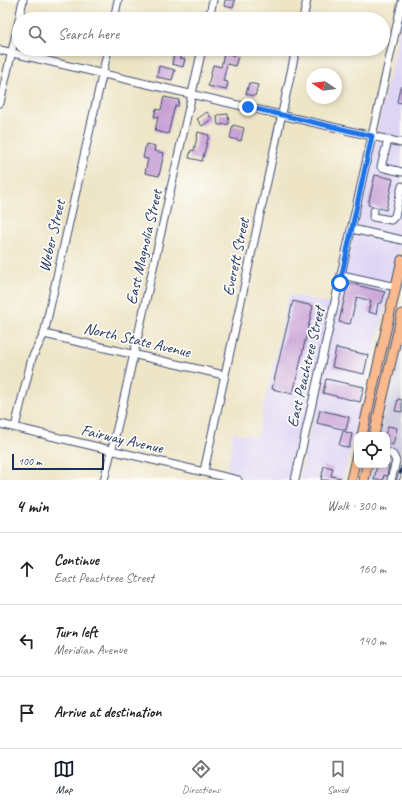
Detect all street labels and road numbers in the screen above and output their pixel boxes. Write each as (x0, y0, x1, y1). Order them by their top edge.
street label: East Magnolia Street (121, 186, 167, 306)
street label: Weber Street (34, 196, 70, 274)
street label: Everett Street (218, 215, 254, 298)
street label: East Peachtree Street (282, 302, 330, 429)
street label: North State Avenue (82, 318, 194, 362)
street label: Fairway Avenue (79, 420, 167, 459)

